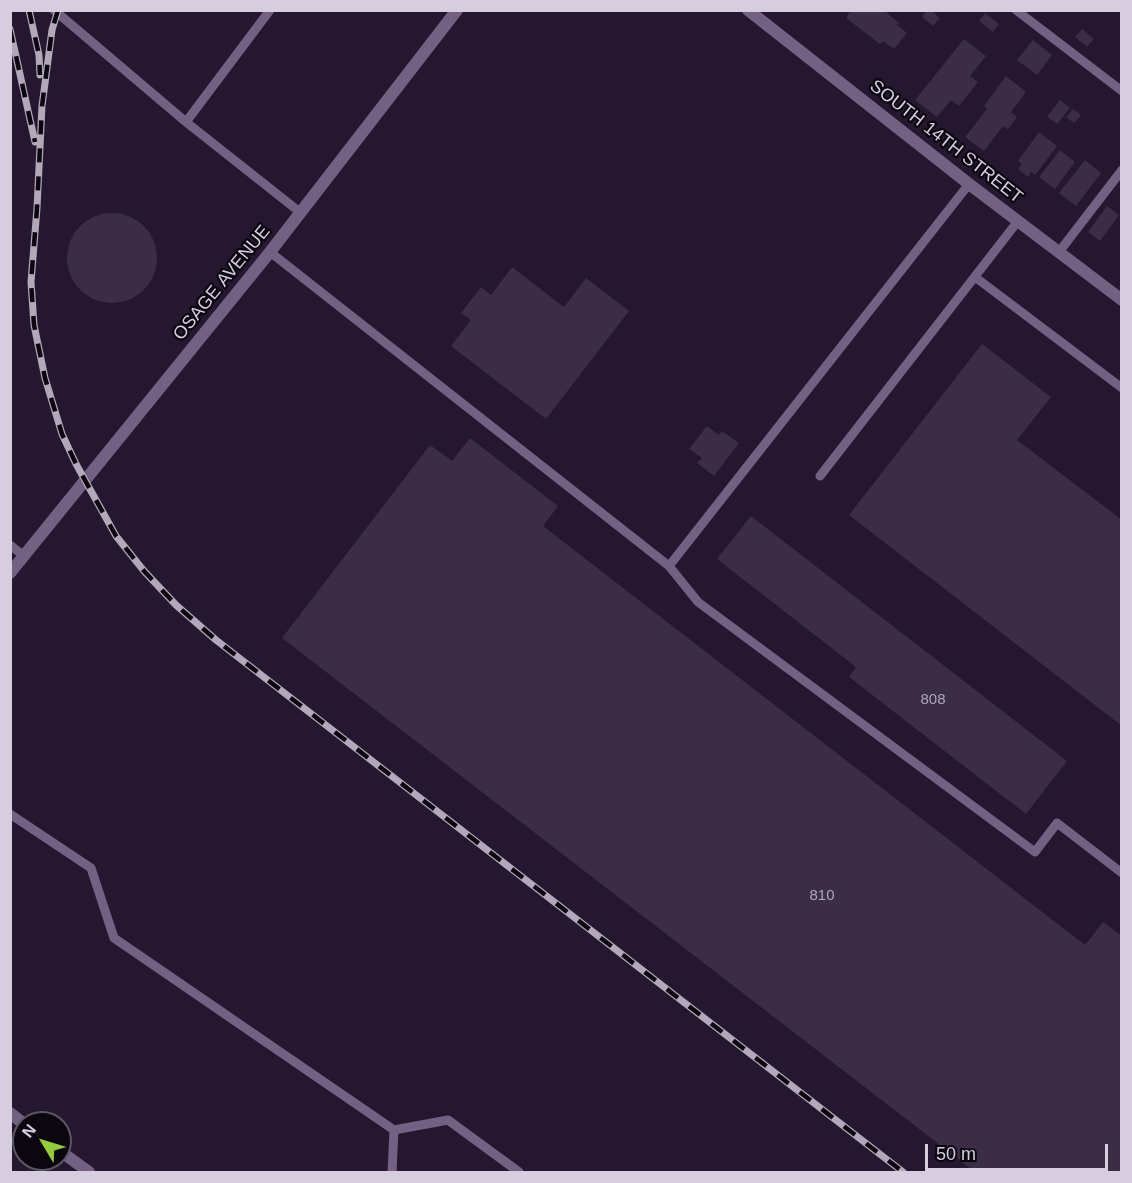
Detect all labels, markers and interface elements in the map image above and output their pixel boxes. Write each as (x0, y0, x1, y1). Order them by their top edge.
street label: SOUTH 14TH STREET (865, 76, 1027, 208)
street label: OSAGE AVENUE (169, 221, 275, 345)
house number: 808 (920, 691, 946, 709)
house number: 810 (809, 887, 835, 905)
north arrow (12, 1111, 72, 1171)
text: N (19, 1121, 39, 1141)
scale bar (928, 1132, 1111, 1170)
text: 50 m (936, 1144, 976, 1164)

